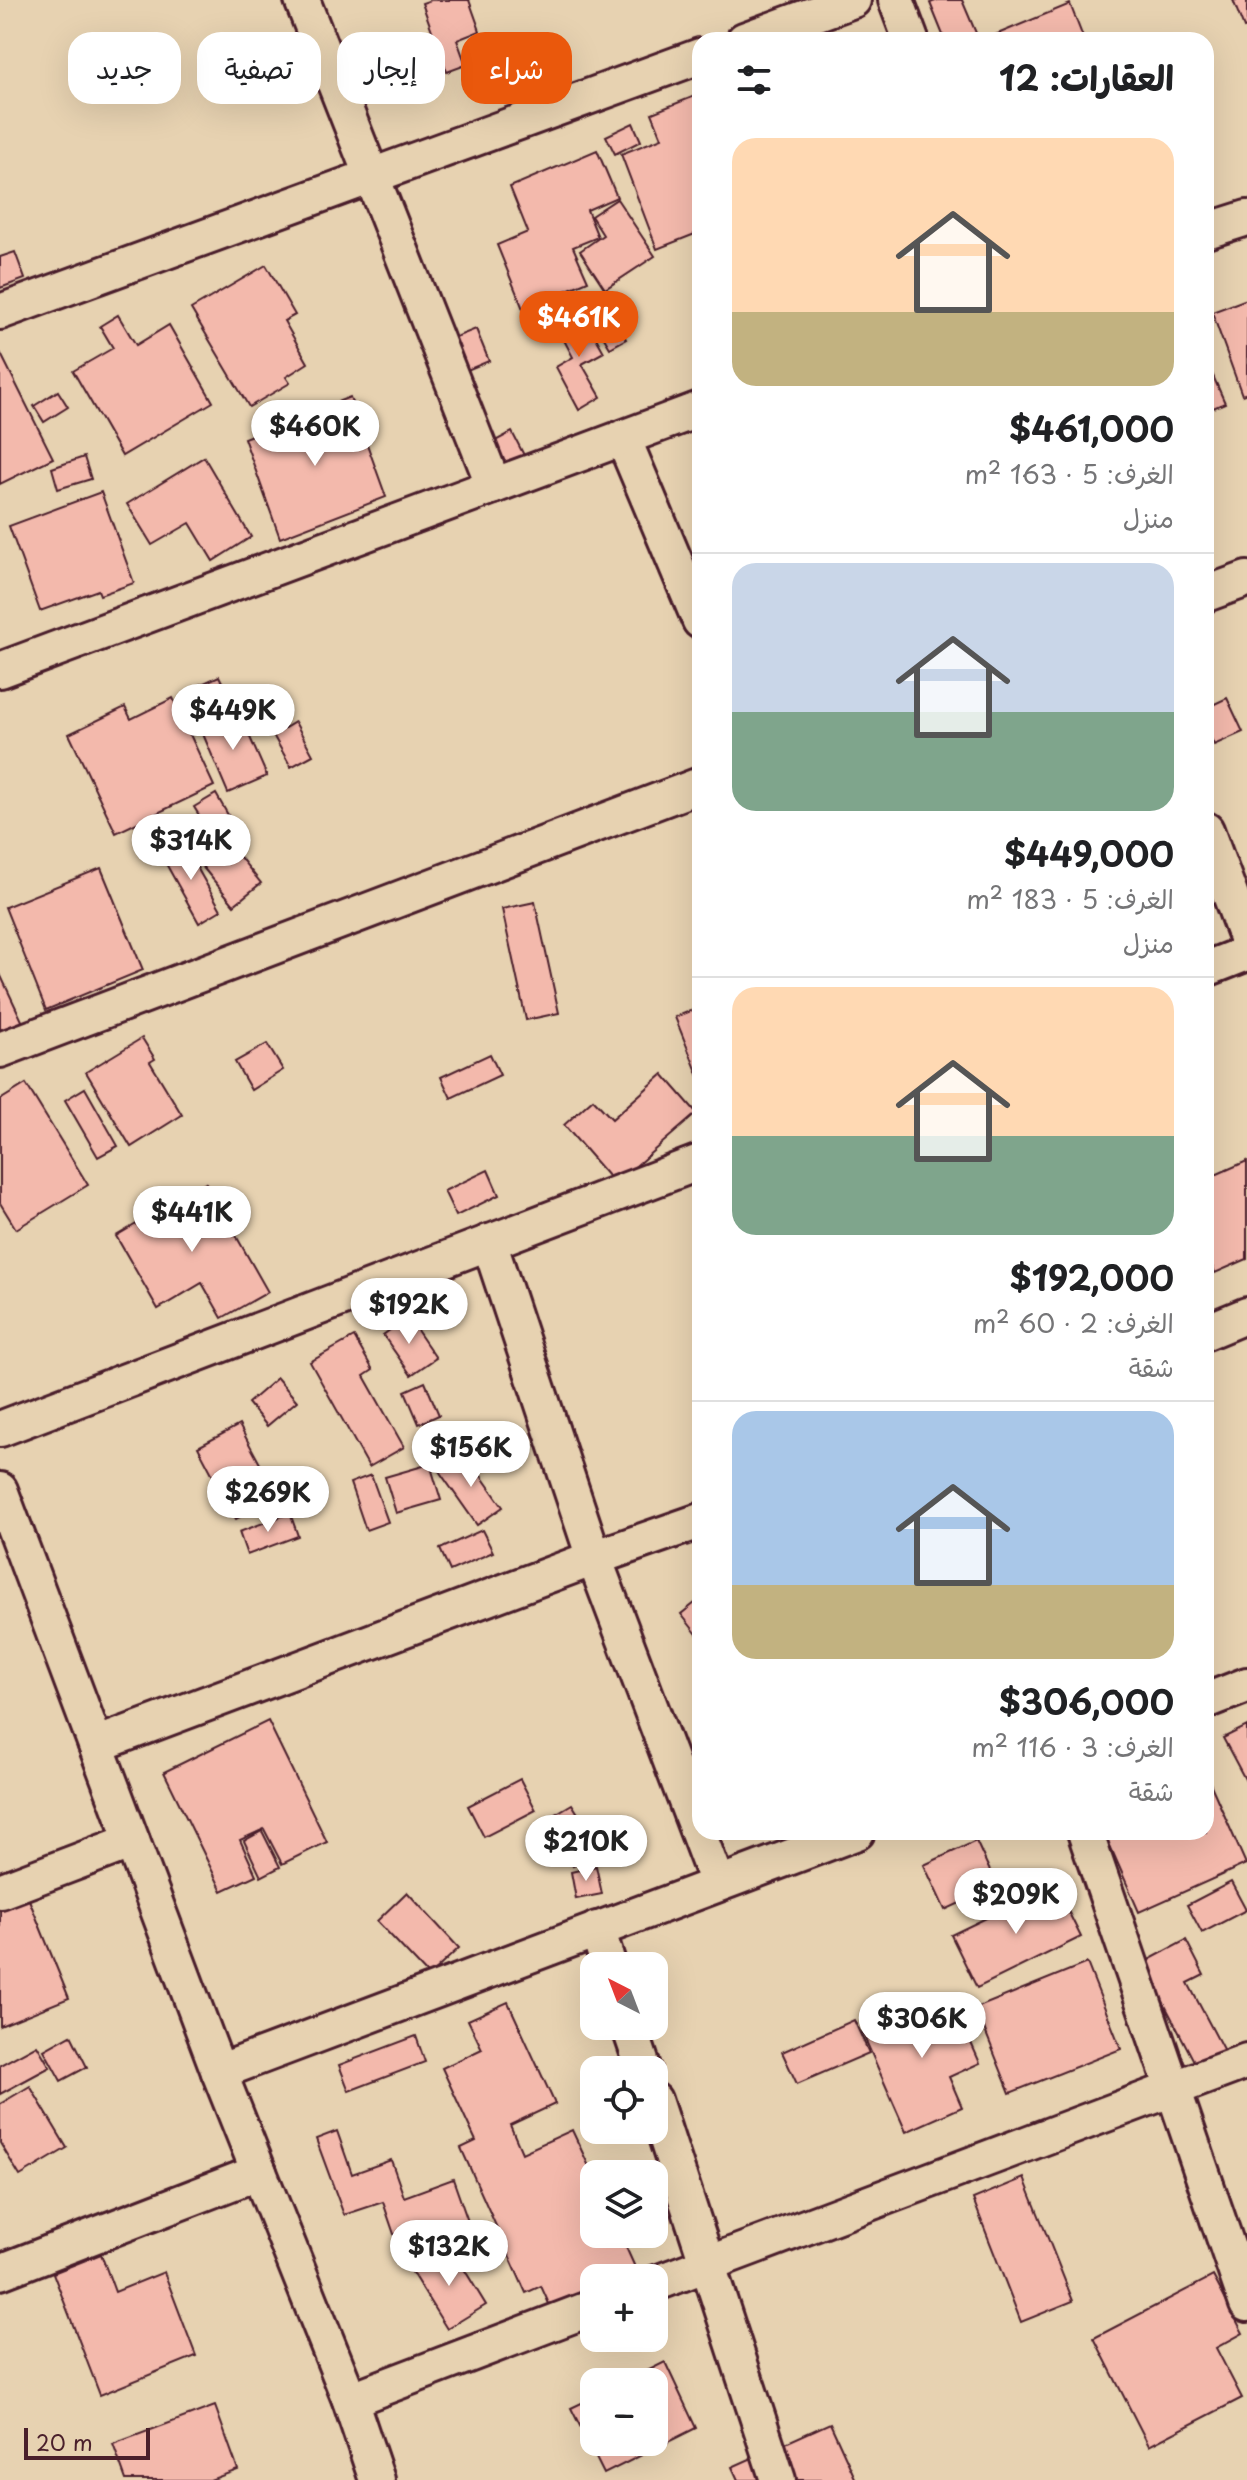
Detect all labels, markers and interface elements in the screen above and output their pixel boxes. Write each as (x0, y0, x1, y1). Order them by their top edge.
chip: جديد (68, 32, 181, 104)
chip: تصفية (197, 32, 321, 104)
chip: إيجار (337, 32, 445, 104)
chip: شراء (461, 32, 572, 104)
text: العقارات: 12 (999, 51, 1174, 103)
icon: filters (732, 58, 776, 102)
icon: home (881, 190, 1025, 334)
pin: $461K (523, 291, 635, 359)
text: $461K (537, 297, 621, 336)
pin: $460K (259, 400, 371, 468)
text: $461,000 (1009, 402, 1174, 454)
text: $460K (269, 406, 361, 445)
text: الغرف: 5 · 163 m² (964, 454, 1174, 493)
text: منزل (1123, 498, 1174, 537)
icon: home (881, 615, 1025, 759)
pin: $449K (177, 684, 289, 752)
text: $449K (190, 690, 276, 729)
pin: $314K (135, 814, 247, 882)
text: $314K (150, 820, 232, 859)
text: $449,000 (1004, 827, 1174, 879)
text: الغرف: 5 · 183 m² (966, 879, 1174, 918)
text: منزل (1123, 923, 1174, 962)
icon: home (881, 1039, 1025, 1183)
pin: $441K (136, 1186, 248, 1254)
text: $441K (151, 1192, 233, 1231)
text: $192,000 (1010, 1251, 1174, 1303)
pin: $192K (353, 1278, 465, 1346)
text: $192K (369, 1284, 449, 1323)
text: الغرف: 2 · 60 m² (973, 1303, 1174, 1342)
text: شقة (1129, 1347, 1174, 1386)
pin: $156K (415, 1421, 527, 1489)
text: $156K (430, 1427, 512, 1466)
icon: home (881, 1463, 1025, 1607)
pin: $269K (212, 1466, 324, 1534)
text: $269K (225, 1472, 311, 1511)
text: $306,000 (999, 1675, 1174, 1727)
text: الغرف: 3 · 116 m² (971, 1727, 1174, 1766)
text: شقة (1129, 1771, 1174, 1810)
pin: $210K (530, 1815, 642, 1883)
text: $210K (543, 1821, 629, 1860)
pin: $209K (960, 1868, 1072, 1936)
text: $209K (972, 1874, 1060, 1913)
north arrow (580, 1952, 668, 2040)
map controls (580, 1952, 668, 2456)
pin: $306K (866, 1992, 978, 2060)
text: $306K (877, 1998, 967, 2037)
button: locate (580, 2056, 668, 2144)
button: layers (580, 2160, 668, 2248)
pin: $132K (393, 2220, 505, 2288)
text: $132K (408, 2226, 490, 2265)
button: + (580, 2264, 668, 2352)
button: − (580, 2368, 668, 2456)
scale bar (24, 2424, 150, 2460)
text: 20 m (36, 2425, 93, 2458)

